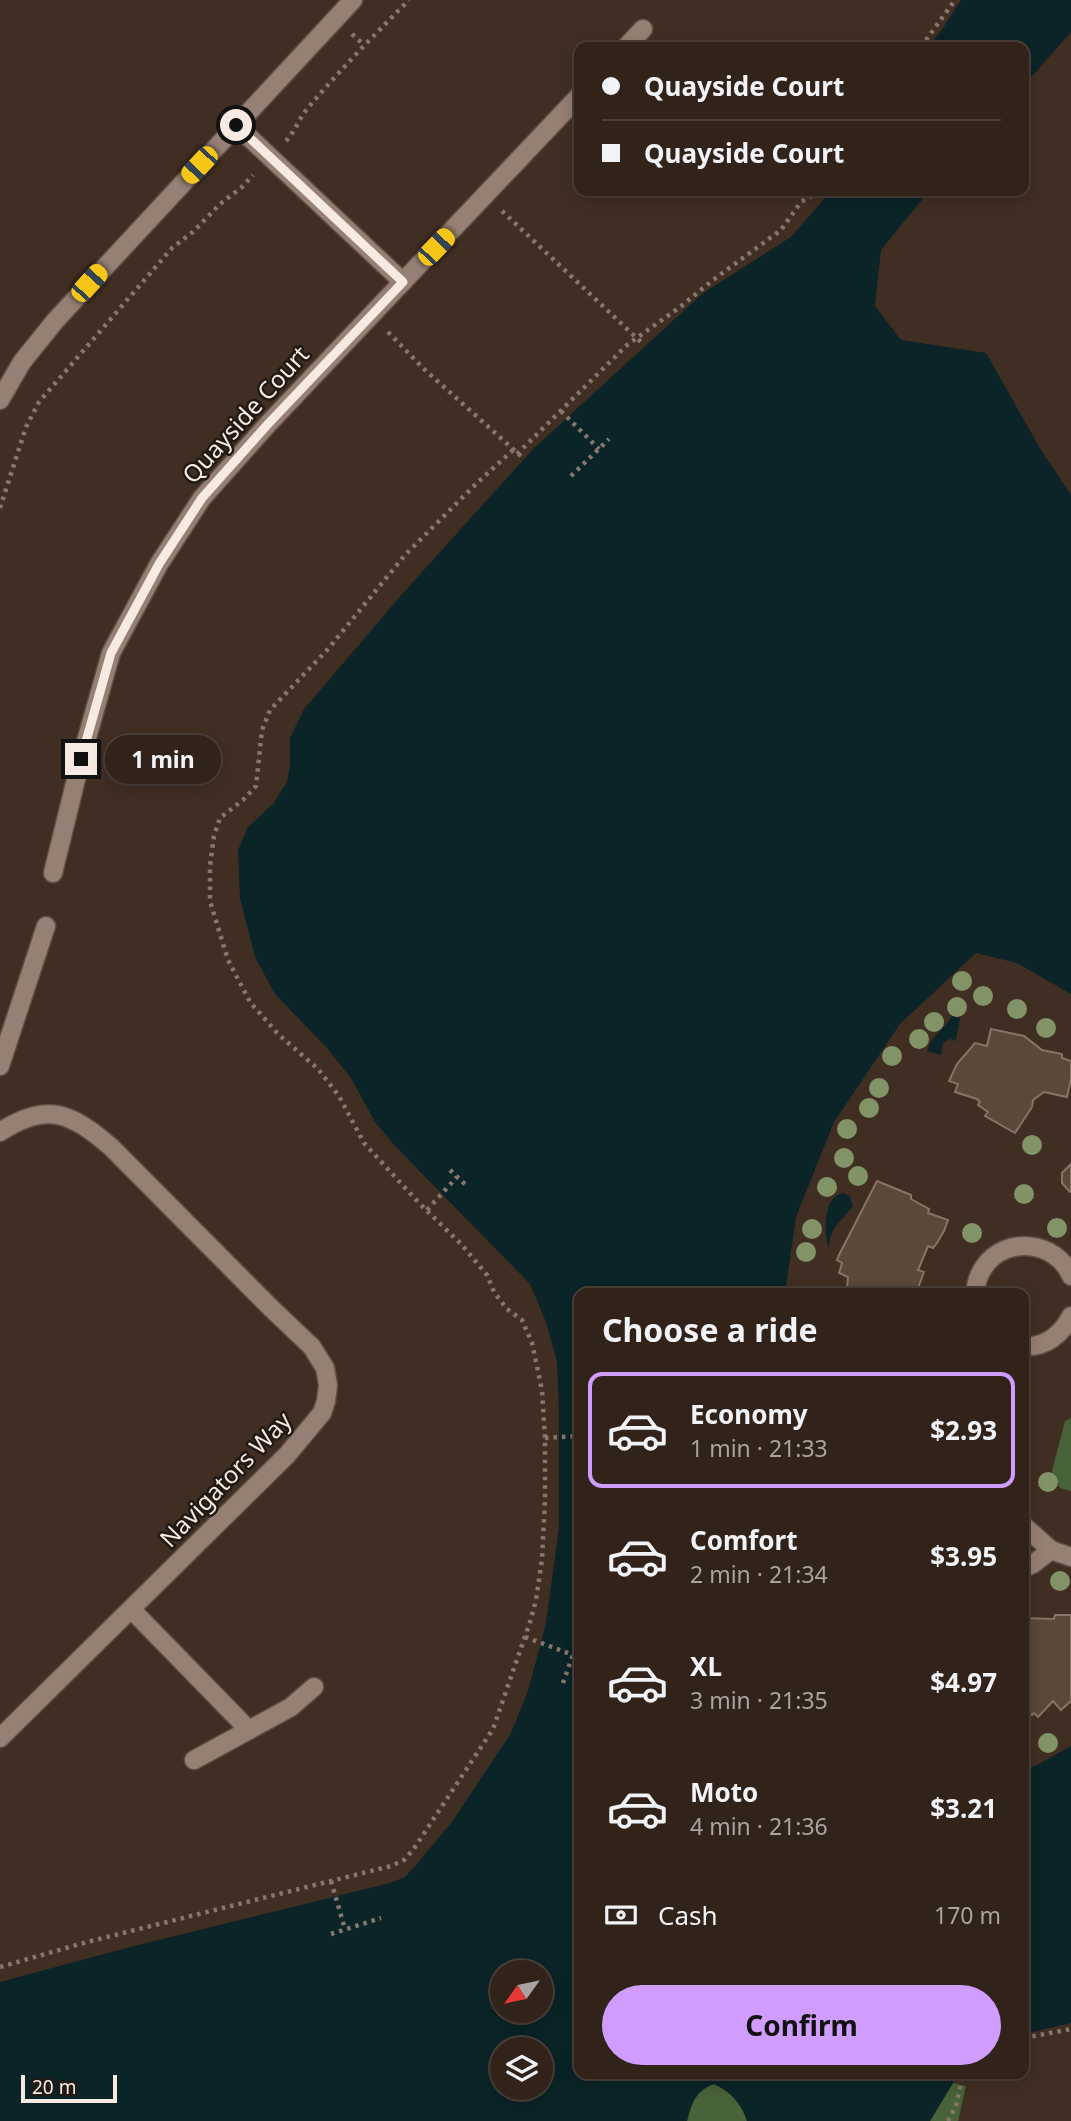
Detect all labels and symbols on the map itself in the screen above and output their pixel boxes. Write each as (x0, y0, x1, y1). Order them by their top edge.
route start (220, 109, 252, 141)
car (177, 142, 222, 188)
car (414, 225, 459, 269)
car (68, 260, 111, 306)
street label: Quayside Court (174, 338, 316, 490)
callout: 1 min (106, 734, 221, 784)
route end (65, 743, 97, 775)
street label: Navigators Way (152, 1403, 299, 1554)
north arrow (490, 1960, 553, 2023)
scale bar (21, 2072, 117, 2104)

